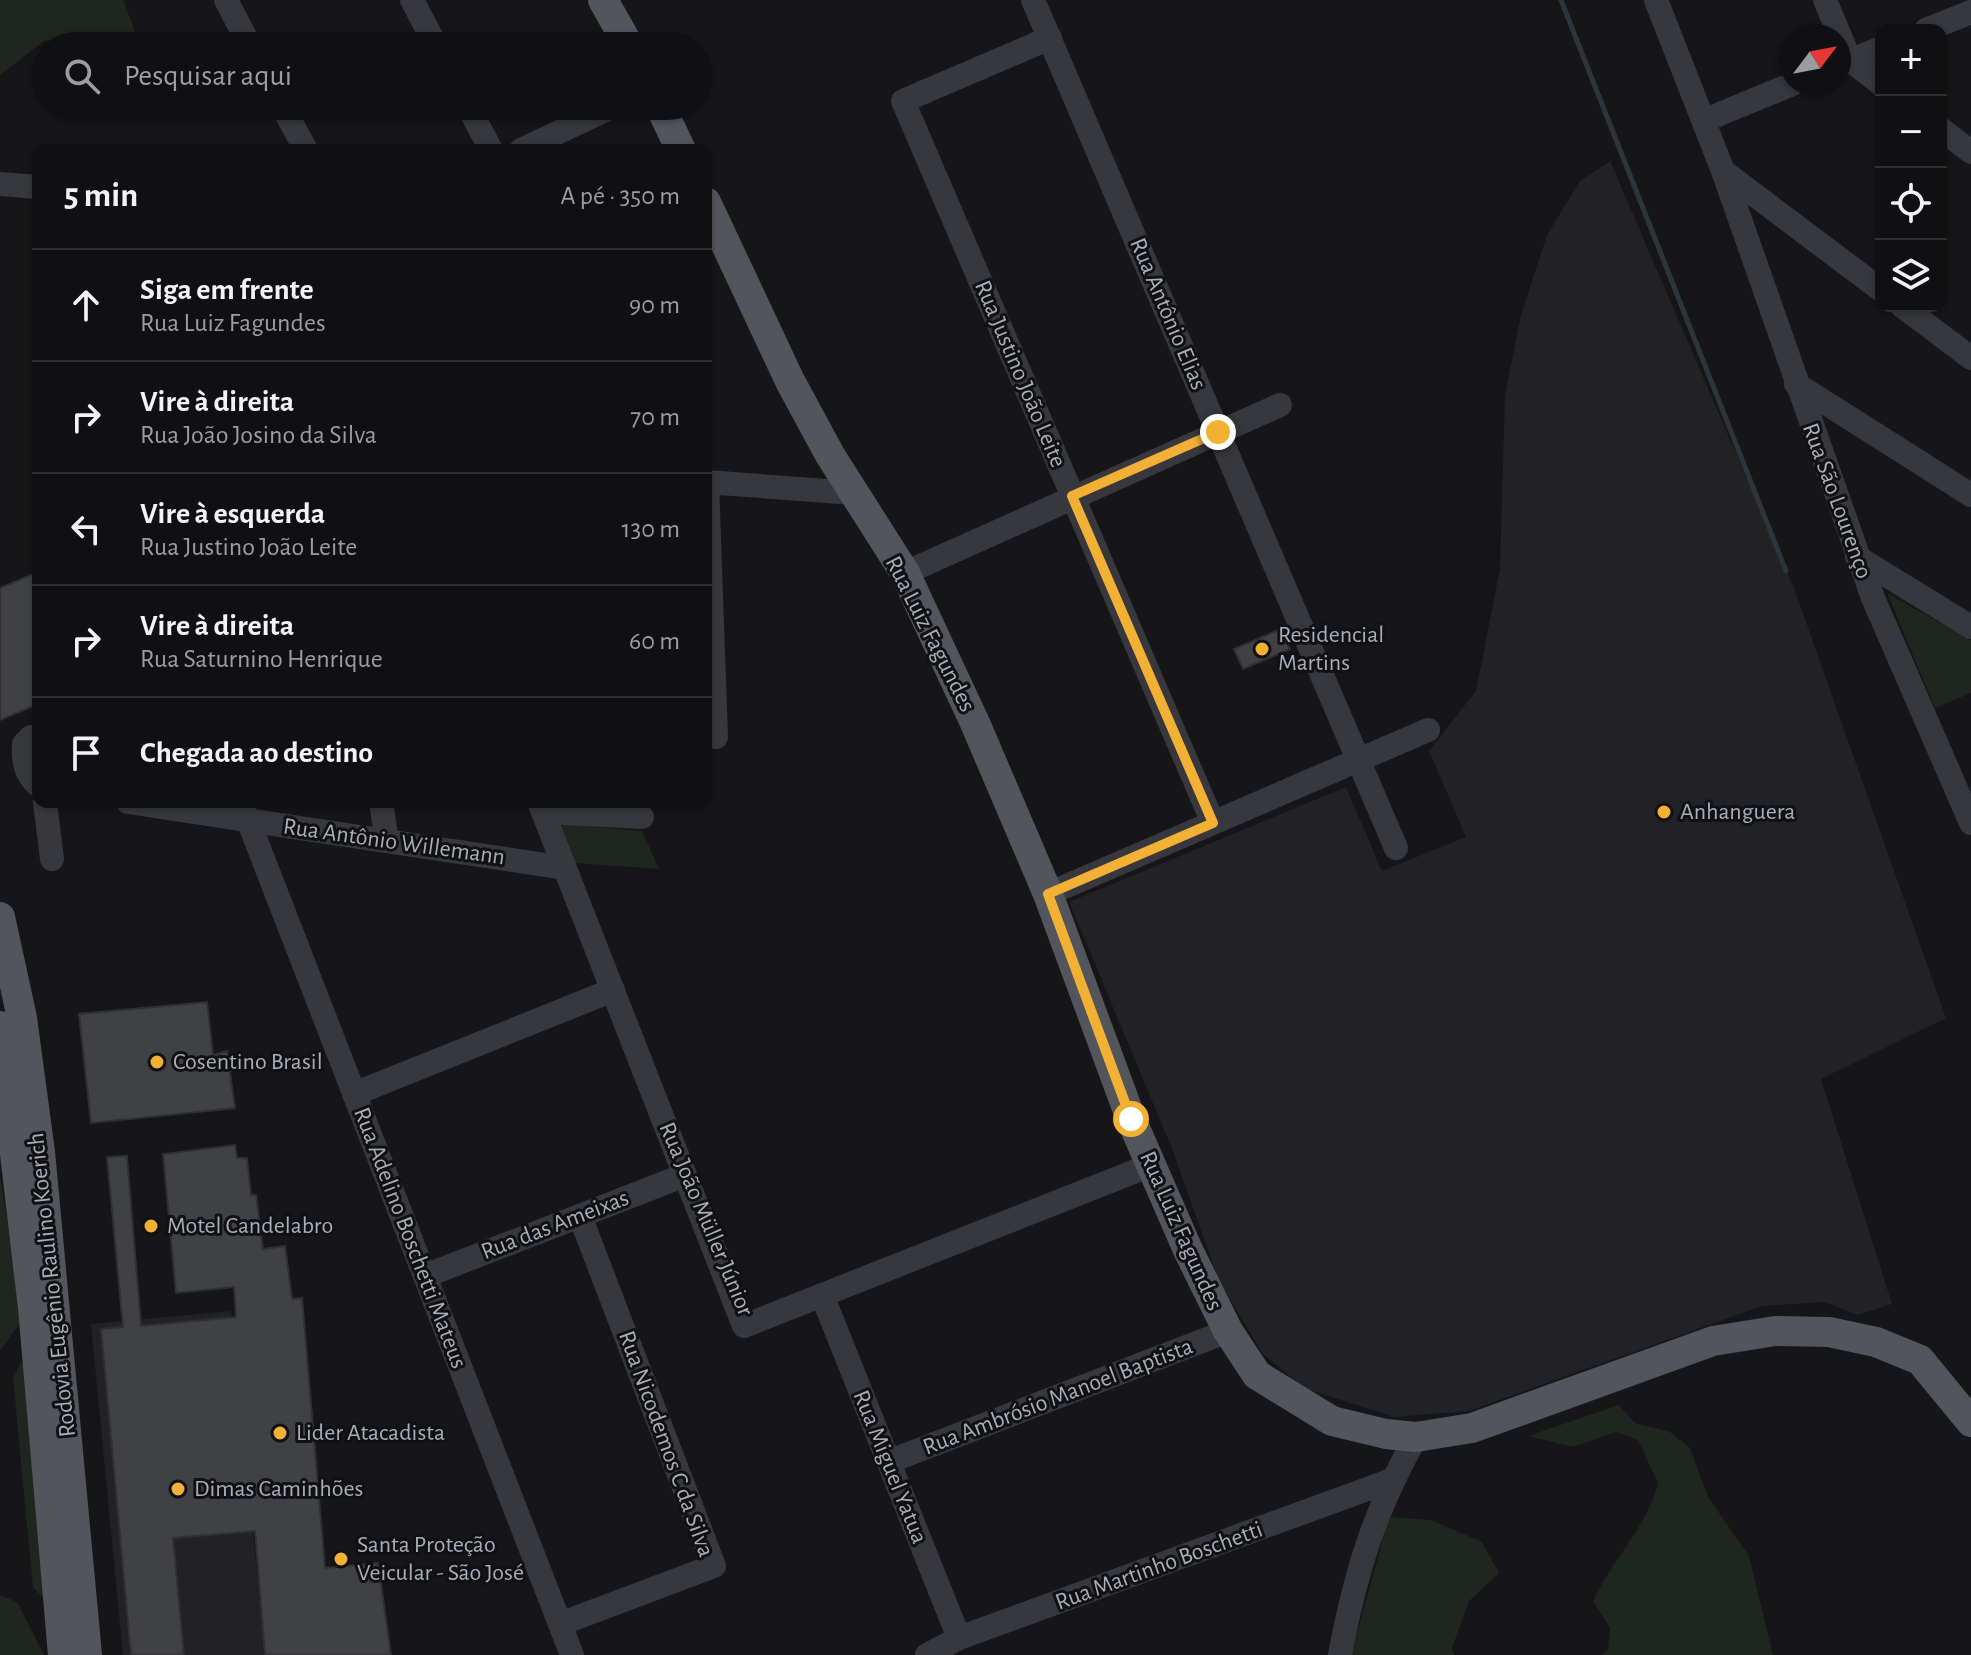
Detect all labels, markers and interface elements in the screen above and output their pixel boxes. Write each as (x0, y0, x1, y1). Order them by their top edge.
north arrow (1779, 24, 1851, 96)
map controls (1875, 24, 1947, 312)
button: + (1875, 24, 1947, 96)
search box (32, 32, 712, 120)
icon: search (60, 54, 104, 98)
text: Pesquisar aqui (124, 61, 292, 91)
button: − (1875, 96, 1947, 168)
button: locate (1875, 168, 1947, 240)
text: 5 min (64, 179, 138, 213)
text: A pé · 350 m (561, 183, 680, 209)
street label: Rua Antônio Elias (1125, 235, 1211, 393)
button: layers (1875, 240, 1947, 312)
text: Siga em frente (140, 275, 314, 305)
street label: Rua Justino João Leite (970, 277, 1070, 471)
icon: ahead (64, 283, 108, 327)
text: 90 m (629, 292, 680, 318)
text: Rua Luiz Fagundes (140, 310, 326, 336)
text: Vire à direita (140, 387, 294, 417)
icon: right (64, 395, 108, 439)
text: 70 m (630, 404, 680, 430)
route end (1200, 414, 1236, 450)
street label: Rua São Lourenço (1798, 420, 1876, 582)
text: Rua João Josino da Silva (140, 422, 377, 448)
text: Vire à esquerda (140, 499, 325, 529)
icon: left (64, 507, 108, 551)
text: 130 m (622, 516, 680, 542)
text: Rua Justino João Leite (140, 534, 357, 560)
street label: Rua Luiz Fagundes (880, 552, 980, 716)
text: Vire à direita (140, 611, 294, 641)
icon: right (64, 619, 108, 663)
place label: Residencial Martins (1278, 623, 1384, 675)
text: 60 m (629, 628, 680, 654)
marker: Residencial Martins (1253, 640, 1271, 658)
text: Rua Saturnino Henrique (140, 646, 383, 672)
icon: arrive (64, 731, 108, 775)
text: Chegada ao destino (140, 738, 373, 768)
place label: Anhanguera (1680, 800, 1795, 824)
marker: Anhanguera (1655, 803, 1673, 821)
street label: Rua Antônio Willemann (282, 815, 506, 869)
place label: Cosentino Brasil (173, 1050, 323, 1074)
marker: Cosentino Brasil (148, 1053, 166, 1071)
route start (1113, 1101, 1149, 1137)
street label: Rua Adelino Boschetti Mateus (349, 1104, 471, 1372)
street label: Rua João Müller Júnior (654, 1119, 758, 1320)
street label: Rodovia Eugênio Raulino Koerich (24, 1132, 80, 1438)
street label: Rua Luiz Fagundes (1135, 1148, 1227, 1314)
street label: Rua das Ameixas (478, 1186, 632, 1264)
place label: Motel Candelabro (167, 1214, 333, 1238)
marker: Motel Candelabro (142, 1217, 160, 1235)
street label: Rua Nicodemos C da Silva (614, 1328, 718, 1560)
street label: Rua Ambrósio Manoel Baptista (920, 1334, 1196, 1460)
street label: Rua Miguel Yatua (848, 1387, 932, 1547)
place label: Lider Atacadista (296, 1421, 445, 1445)
marker: Lider Atacadista (271, 1424, 289, 1442)
place label: Dimas Caminhões (194, 1477, 363, 1501)
marker: Dimas Caminhões (169, 1480, 187, 1498)
street label: Rua Martinho Boschetti (1052, 1517, 1266, 1615)
place label: Santa Proteção Veicular - São José (357, 1533, 524, 1585)
marker: Santa Proteção Veicular - São José (332, 1550, 350, 1568)

